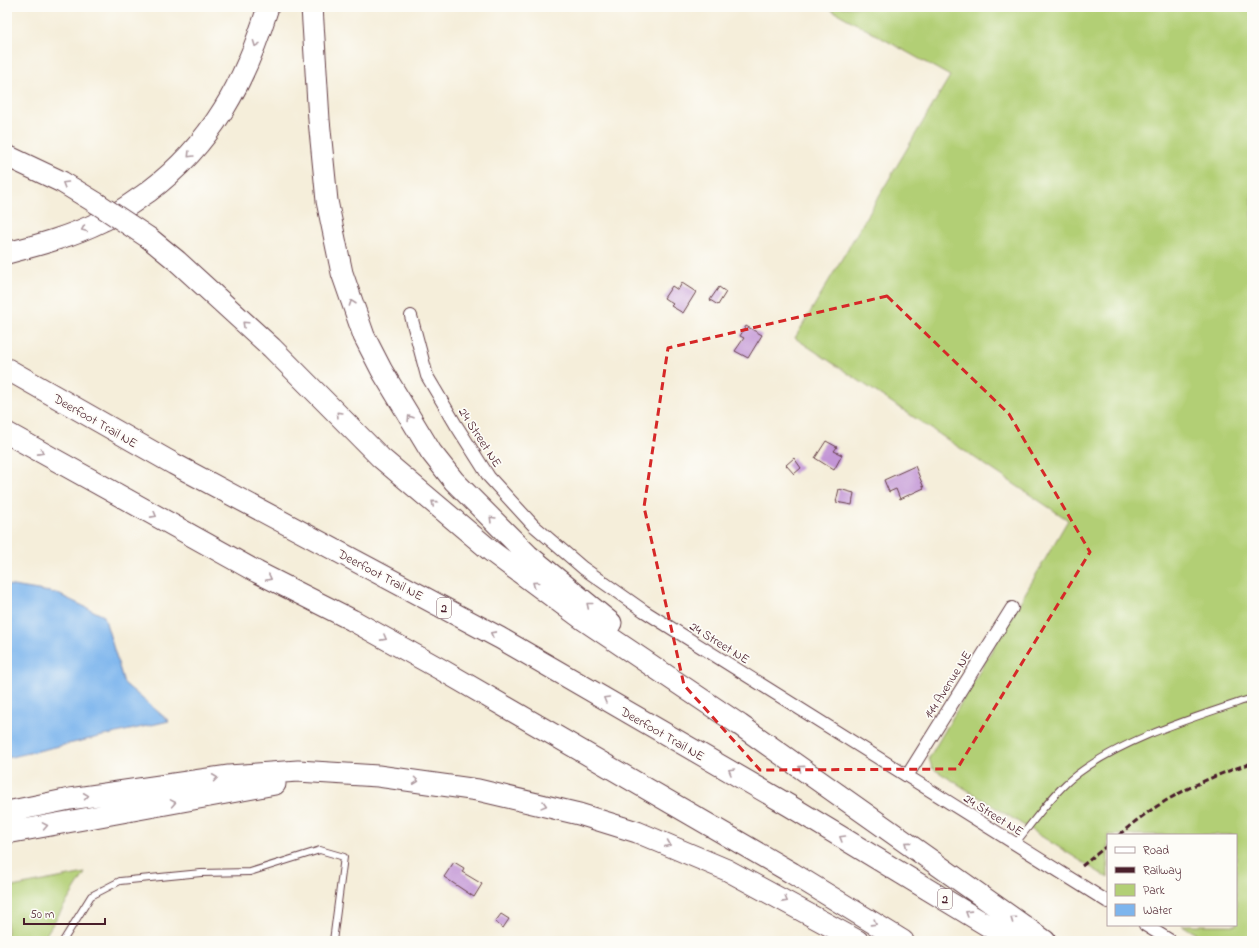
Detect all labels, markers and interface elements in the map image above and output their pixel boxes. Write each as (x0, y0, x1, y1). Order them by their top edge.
one-way arrow (253, 41, 261, 48)
one-way arrow (187, 150, 194, 158)
one-way arrow (62, 181, 69, 188)
one-way arrow (81, 224, 89, 232)
one-way arrow (348, 299, 356, 306)
one-way arrow (243, 321, 250, 328)
street label: Deerfoot Trail NE (49, 389, 141, 453)
street label: 24 Street NE (453, 404, 506, 471)
one-way arrow (336, 411, 344, 419)
one-way arrow (408, 415, 415, 422)
one-way arrow (37, 448, 44, 455)
one-way arrow (431, 500, 438, 507)
one-way arrow (150, 511, 157, 518)
one-way arrow (489, 516, 497, 524)
street label: Deerfoot Trail NE (333, 544, 427, 606)
one-way arrow (264, 573, 272, 580)
one-way arrow (533, 581, 540, 588)
road number: 2 (437, 598, 451, 618)
one-way arrow (586, 603, 594, 610)
street label: 24 Street NE (685, 617, 753, 669)
one-way arrow (490, 632, 497, 639)
one-way arrow (380, 633, 387, 640)
street label: 144 Avenue NE (920, 647, 977, 722)
one-way arrow (603, 697, 610, 704)
street label: Deerfoot Trail NE (616, 702, 708, 766)
one-way arrow (798, 765, 805, 773)
one-way arrow (727, 769, 735, 776)
one-way arrow (212, 774, 218, 783)
one-way arrow (413, 776, 419, 785)
street label: 24 Street NE (959, 789, 1027, 841)
one-way arrow (83, 792, 89, 801)
one-way arrow (170, 799, 176, 808)
one-way arrow (540, 800, 547, 809)
one-way arrow (42, 822, 49, 831)
legend (1107, 834, 1237, 926)
one-way arrow (839, 835, 846, 842)
one-way arrow (663, 839, 671, 847)
one-way arrow (904, 842, 911, 849)
text: Road (1143, 842, 1169, 860)
text: Railway (1143, 862, 1182, 881)
text: Park (1143, 882, 1165, 900)
road number: 2 (938, 889, 952, 909)
one-way arrow (780, 896, 788, 903)
scale bar (24, 900, 105, 926)
text: Water (1143, 902, 1172, 920)
text: 50 m (30, 906, 54, 924)
one-way arrow (965, 910, 972, 918)
one-way arrow (1010, 916, 1017, 924)
one-way arrow (870, 919, 877, 926)

